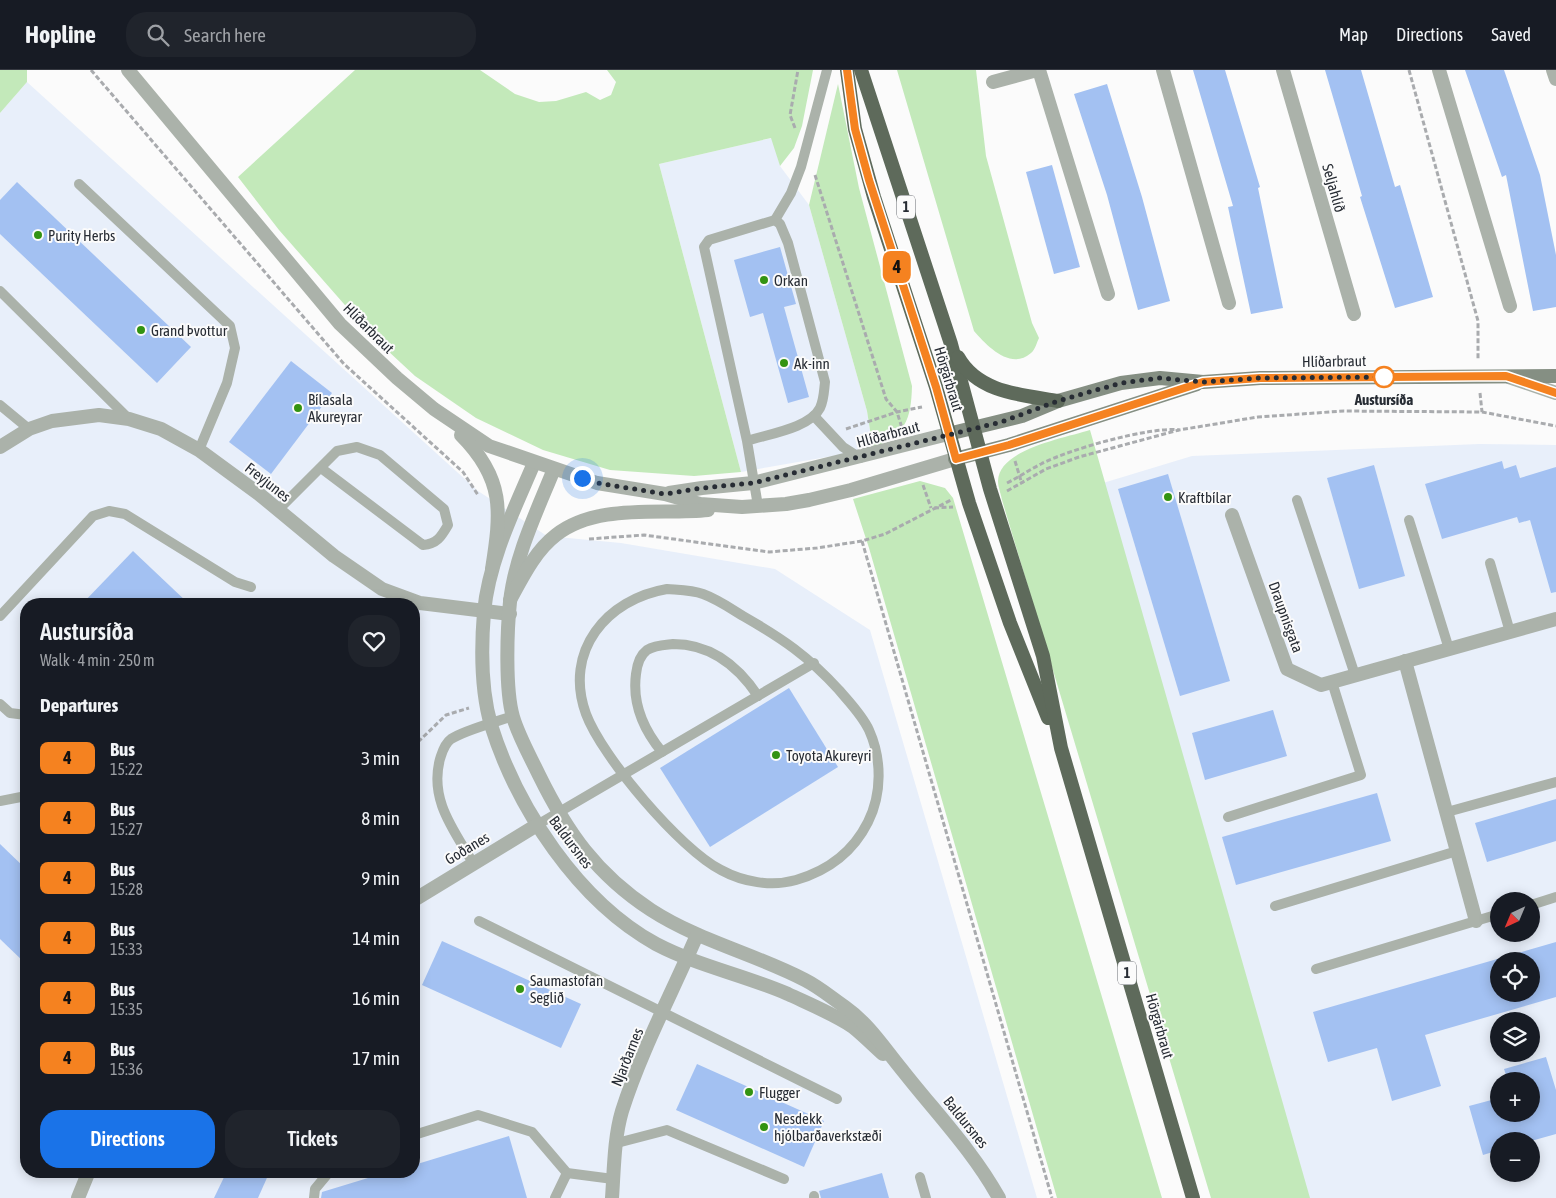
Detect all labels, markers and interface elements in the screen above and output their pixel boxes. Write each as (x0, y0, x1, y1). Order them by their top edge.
search box (126, 12, 476, 57)
text: Hopline (25, 21, 96, 48)
icon: search (144, 21, 172, 49)
text: Search here (184, 24, 266, 46)
text: Map (1339, 24, 1368, 45)
text: Directions (1396, 24, 1463, 45)
text: Saved (1491, 24, 1531, 45)
street label: Seljahlíð (1319, 162, 1349, 214)
road number: 1 (897, 195, 915, 218)
place label: Purity Herbs (48, 227, 115, 244)
marker: Purity Herbs (32, 229, 44, 241)
line badge: 4 (881, 251, 913, 283)
text: 4 (893, 256, 901, 277)
place label: Orkan (774, 272, 808, 289)
marker: Orkan (758, 274, 770, 286)
street label: Hlíðarbraut (340, 299, 398, 357)
place label: Grand Þvottur (151, 322, 228, 339)
marker: Grand Þvottur (135, 324, 147, 336)
street label: Hörgárbraut (931, 344, 967, 414)
street label: Hlíðarbraut (1302, 352, 1366, 370)
place label: Ak-inn (794, 355, 830, 372)
marker: Ak-inn (778, 357, 790, 369)
marker: Austursíða (1373, 366, 1395, 388)
place label: Bílasala Akureyrar (308, 391, 363, 425)
place label: Austursíða (1354, 391, 1413, 408)
marker: Bílasala Akureyrar (292, 402, 304, 414)
street label: Hlíðarbraut (855, 417, 921, 451)
street label: Freyjunes (242, 459, 294, 505)
your location (570, 466, 595, 491)
place label: Kraftbílar (1178, 489, 1231, 506)
marker: Kraftbílar (1162, 491, 1174, 503)
street label: Draupnisgata (1265, 579, 1307, 655)
button: heart (348, 615, 400, 667)
text: Austursíða (40, 618, 134, 645)
text: Walk · 4 min · 250 m (40, 651, 154, 669)
text: Departures (40, 694, 118, 716)
text: Bus (110, 738, 135, 760)
text: 4 (63, 747, 72, 768)
text: 3 min (361, 747, 400, 769)
place label: Toyota Akureyri (786, 747, 871, 764)
marker: Toyota Akureyri (770, 749, 782, 761)
text: 15:22 (110, 760, 143, 778)
text: Bus (110, 798, 135, 820)
text: 4 (63, 807, 72, 828)
text: 8 min (361, 807, 400, 829)
street label: Baldursnes (546, 812, 596, 872)
text: 15:27 (110, 820, 143, 838)
street label: Goðanes (442, 828, 492, 868)
text: Bus (110, 858, 135, 880)
text: 4 (63, 867, 72, 888)
text: 9 min (361, 867, 400, 889)
text: 15:28 (110, 880, 143, 898)
north arrow (1490, 892, 1540, 942)
map controls (1490, 892, 1540, 1182)
text: Bus (110, 918, 135, 940)
text: 4 (63, 927, 72, 948)
text: 14 min (352, 927, 400, 949)
text: 15:33 (110, 940, 143, 958)
button: locate (1490, 952, 1540, 1002)
road number: 1 (1118, 961, 1136, 984)
place label: Saumastofan Seglið (530, 972, 603, 1006)
text: Bus (110, 978, 135, 1000)
marker: Saumastofan Seglið (514, 983, 526, 995)
text: 4 (63, 987, 72, 1008)
text: 16 min (352, 987, 400, 1009)
street label: Hörgárbraut (1143, 991, 1177, 1061)
text: 15:35 (110, 1000, 143, 1018)
button: layers (1490, 1012, 1540, 1062)
street label: Njarðarnes (608, 1025, 646, 1089)
text: Bus (110, 1038, 135, 1060)
text: 4 (63, 1047, 72, 1068)
text: 17 min (352, 1047, 400, 1069)
text: 15:36 (110, 1060, 143, 1078)
button: + (1490, 1072, 1540, 1122)
place label: Flugger (759, 1084, 800, 1101)
marker: Flugger (743, 1086, 755, 1098)
street label: Baldursnes (940, 1093, 992, 1151)
button: Directions (40, 1110, 215, 1168)
button: Tickets (225, 1110, 400, 1168)
place label: Nesdekk hjólbarðaverkstæði (774, 1110, 882, 1144)
marker: Nesdekk hjólbarðaverkstæði (758, 1121, 770, 1133)
button: − (1490, 1132, 1540, 1182)

